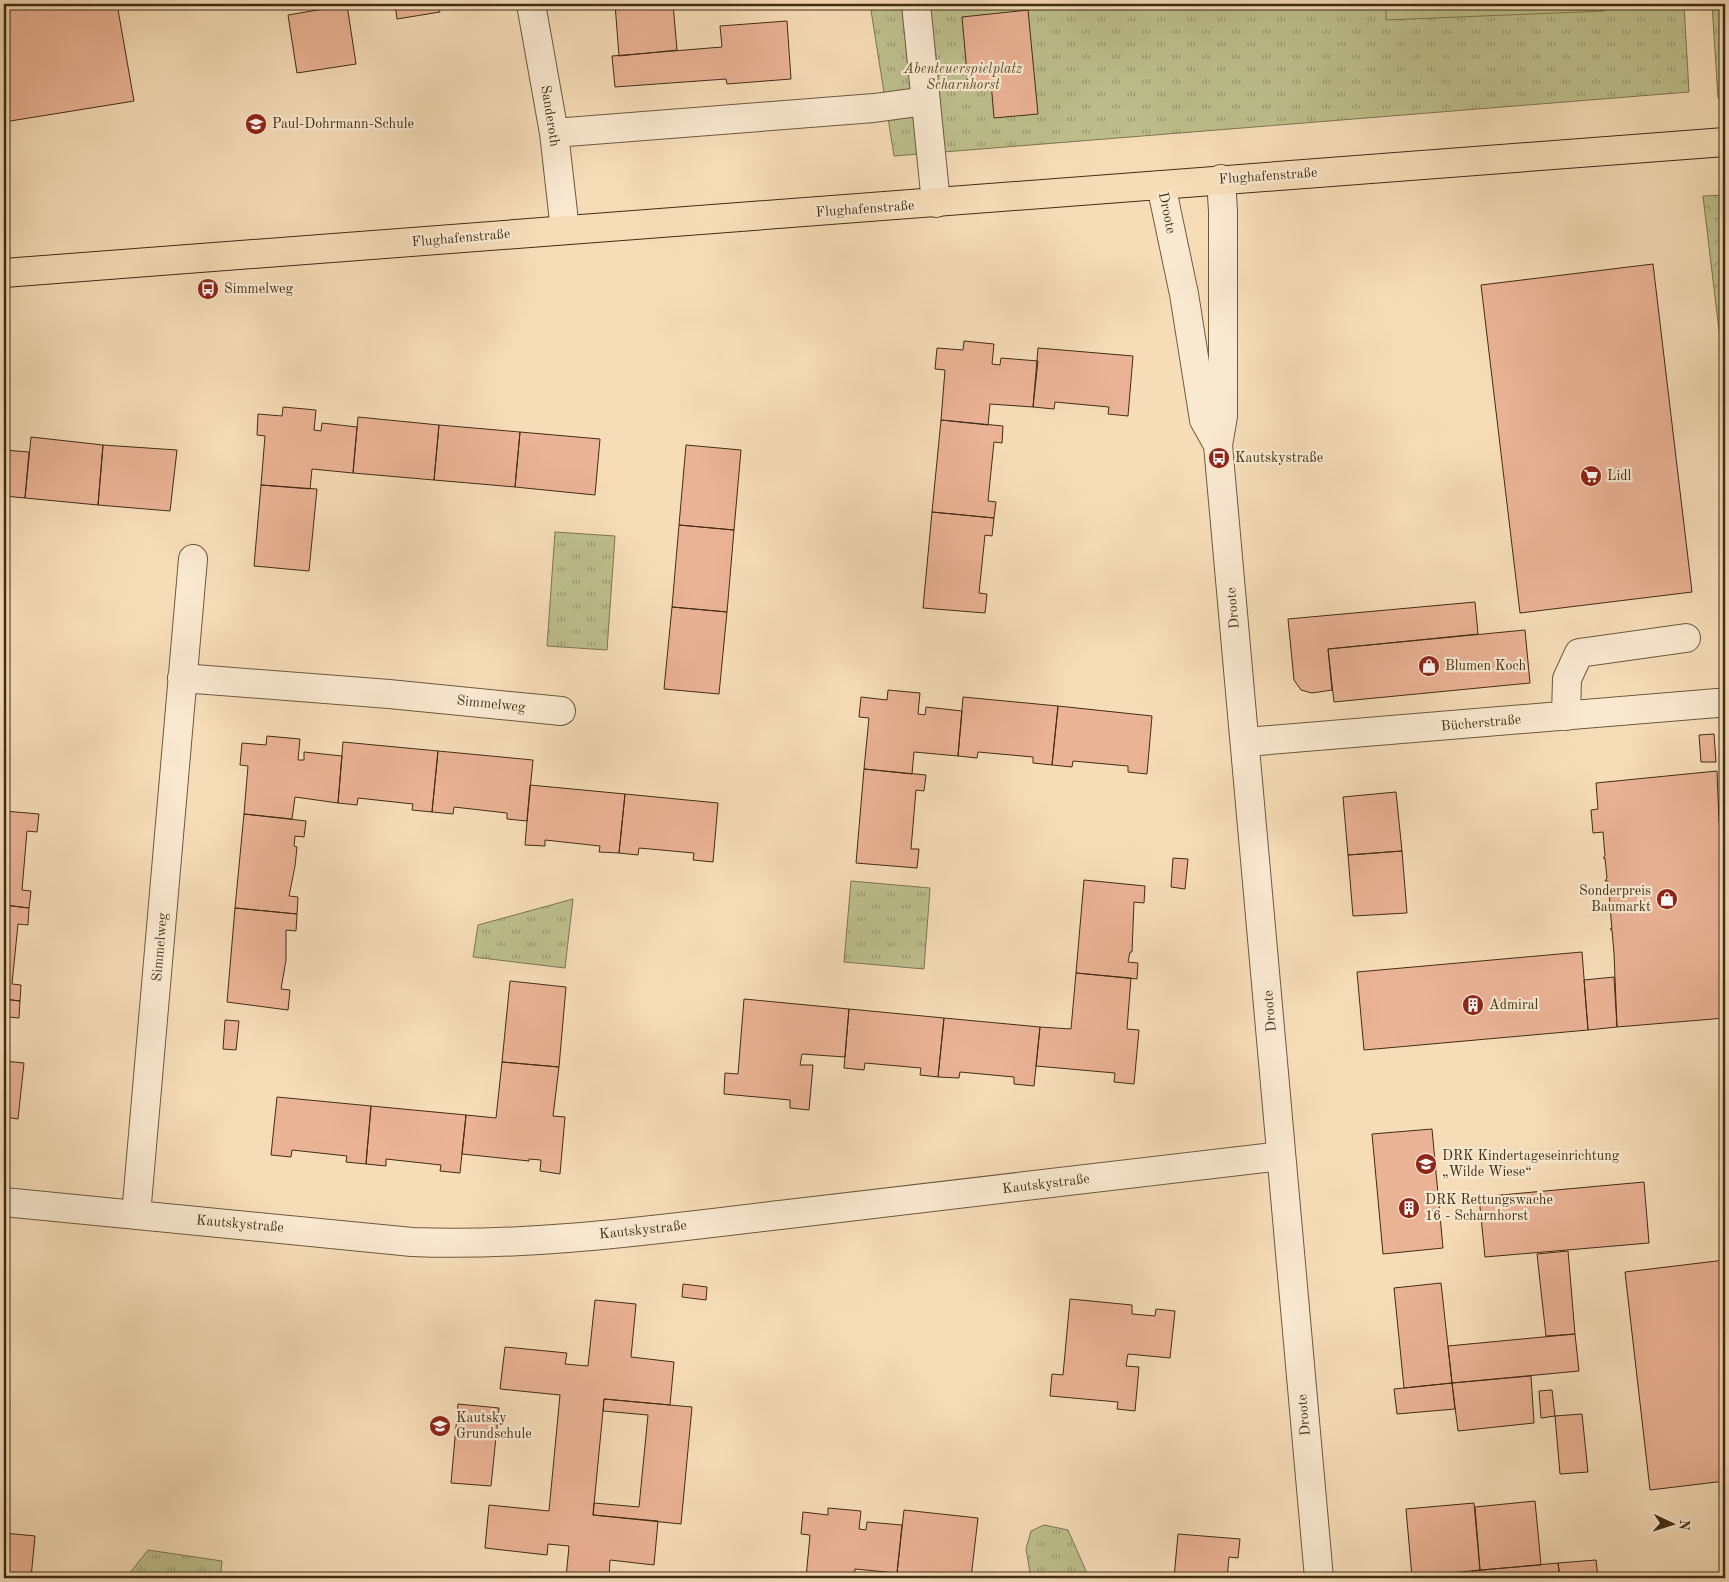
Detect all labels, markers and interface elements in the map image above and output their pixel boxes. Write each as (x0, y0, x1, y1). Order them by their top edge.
park label: Abenteuerspielplatz Scharnhorst (903, 62, 1022, 92)
street label: Sanderoth (538, 84, 562, 148)
school or university icon: Paul-Dohrmann-Schule (244, 112, 268, 136)
place label: Paul-Dohrmann-Schule (272, 117, 414, 131)
street label: Flughafenstraße (1218, 166, 1318, 186)
street label: Droote (1156, 191, 1178, 235)
street label: Flughafenstraße (815, 199, 915, 219)
street label: Flughafenstraße (411, 227, 511, 249)
bus stop icon: Simmelweg (196, 277, 220, 301)
place label: Simmelweg (224, 282, 294, 296)
bus stop icon: Kautskystraße (1207, 446, 1231, 470)
place label: Kautskystraße (1235, 451, 1323, 465)
supermarket icon: Lidl (1579, 464, 1603, 488)
place label: Lidl (1607, 469, 1631, 483)
street label: Droote (1224, 587, 1242, 629)
shop icon: Blumen Koch (1417, 654, 1441, 678)
place label: Blumen Koch (1445, 659, 1527, 673)
street label: Simmelweg (456, 693, 527, 715)
street label: Bücherstraße (1440, 713, 1522, 733)
place label: Sonderpreis Baumarkt (1579, 884, 1651, 914)
shop icon: Sonderpreis Baumarkt (1655, 887, 1679, 911)
street label: Simmelweg (150, 912, 170, 982)
street label: Droote (1261, 990, 1279, 1032)
building icon: Admiral (1461, 993, 1485, 1017)
place label: Admiral (1489, 998, 1539, 1012)
place label: DRK Kindertageseinrichtung „Wilde Wiese“ (1442, 1149, 1620, 1179)
school or university icon: DRK Kindertageseinrichtung „Wilde Wiese“ (1414, 1152, 1438, 1176)
street label: Kautskystraße (1001, 1172, 1091, 1196)
place label: DRK Rettungswache 16 - Scharnhorst (1425, 1193, 1553, 1223)
building icon: DRK Rettungswache 16 - Scharnhorst (1397, 1196, 1421, 1220)
street label: Kautskystraße (196, 1213, 284, 1235)
street label: Kautskystraße (598, 1218, 688, 1242)
street label: Droote (1295, 1394, 1313, 1436)
place label: Kautsky Grundschule (456, 1411, 532, 1441)
school or university icon: Kautsky Grundschule (428, 1414, 452, 1438)
north arrow (1646, 1500, 1696, 1550)
text: N (1677, 1519, 1691, 1531)

